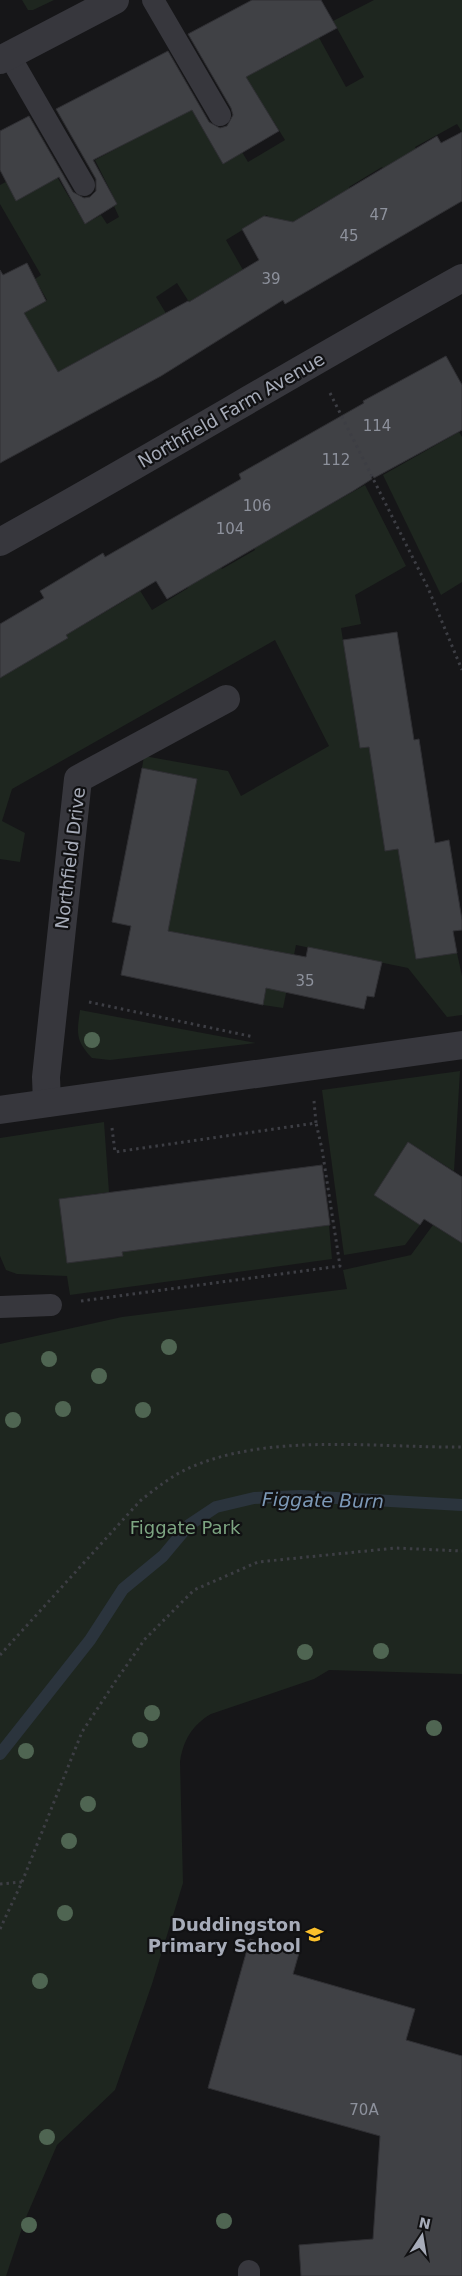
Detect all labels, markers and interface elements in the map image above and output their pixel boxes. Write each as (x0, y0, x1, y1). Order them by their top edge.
house number: 47 (369, 206, 389, 224)
house number: 45 (339, 227, 359, 245)
house number: 39 (261, 270, 281, 288)
street label: Northfield Farm Avenue (134, 348, 328, 472)
house number: 114 (363, 417, 391, 435)
house number: 112 (322, 451, 350, 469)
house number: 106 (243, 497, 271, 515)
house number: 104 (216, 520, 244, 538)
street label: Northfield Drive (51, 786, 89, 930)
house number: 35 (295, 972, 315, 990)
water label: Figgate Burn (262, 1488, 384, 1512)
park label: Figgate Park (130, 1517, 241, 1538)
place label: Duddingston Primary School (148, 1914, 301, 1956)
school or university icon: Duddingston Primary School (305, 1924, 325, 1944)
house number: 70A (349, 2101, 379, 2119)
north arrow (397, 2211, 447, 2261)
text: N (417, 2214, 432, 2232)

